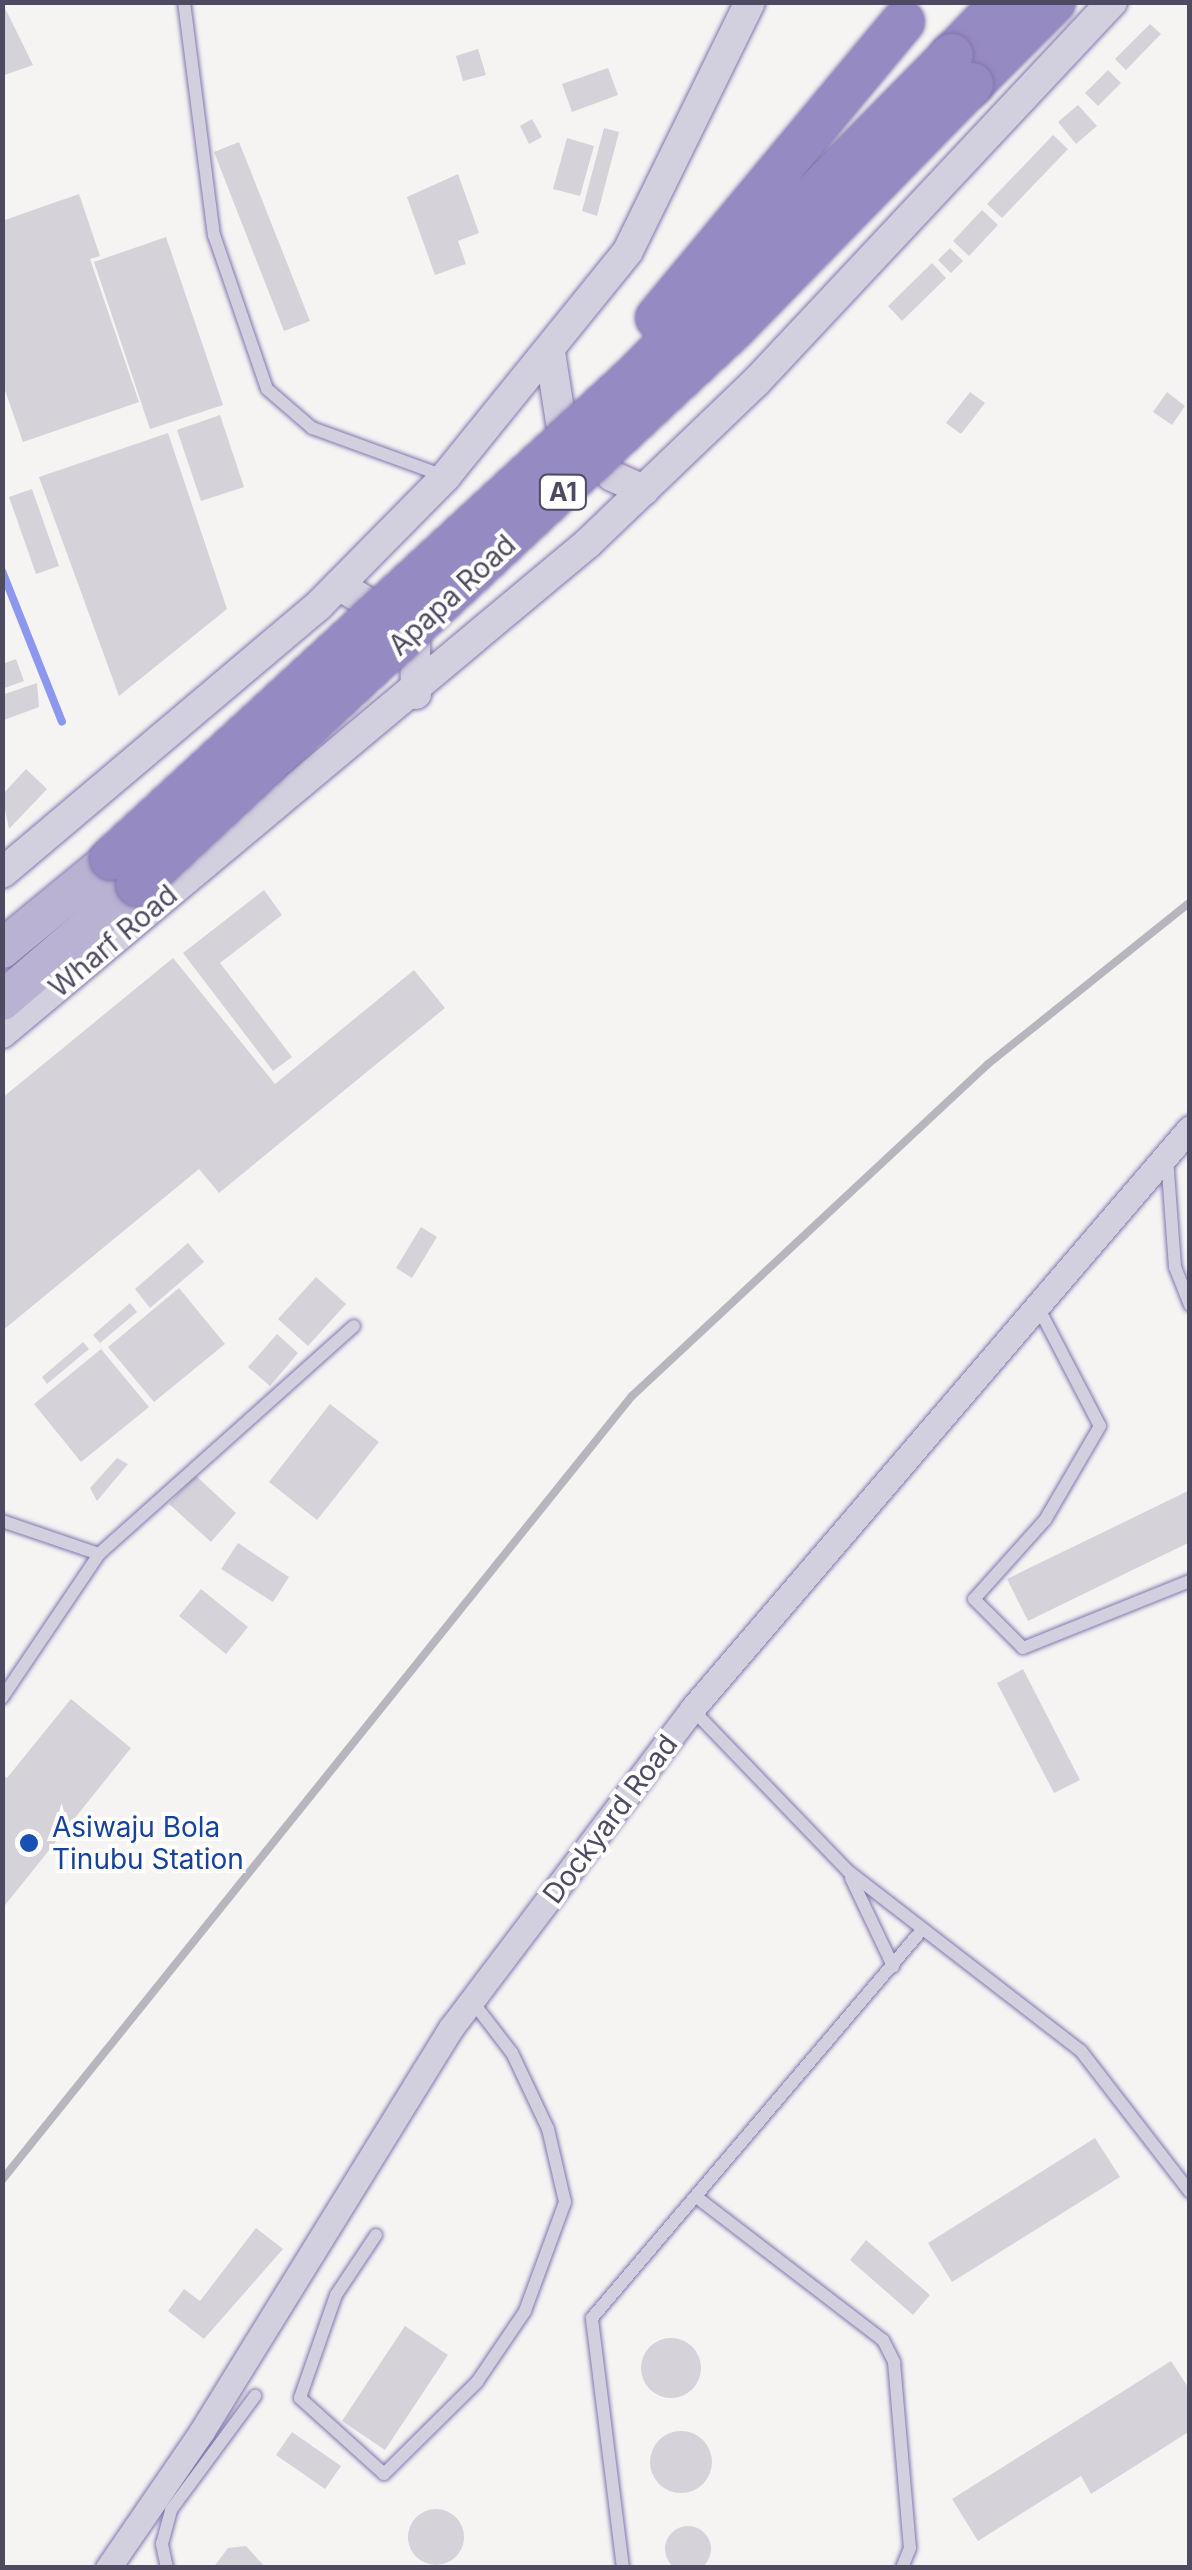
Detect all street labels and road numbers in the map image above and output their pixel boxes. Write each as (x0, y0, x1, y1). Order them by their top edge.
road number: A1 (538, 472, 588, 512)
street label: Apapa Road (382, 528, 522, 662)
street label: Wharf Road (42, 878, 184, 1004)
street label: Dockyard Road (536, 1728, 684, 1910)

